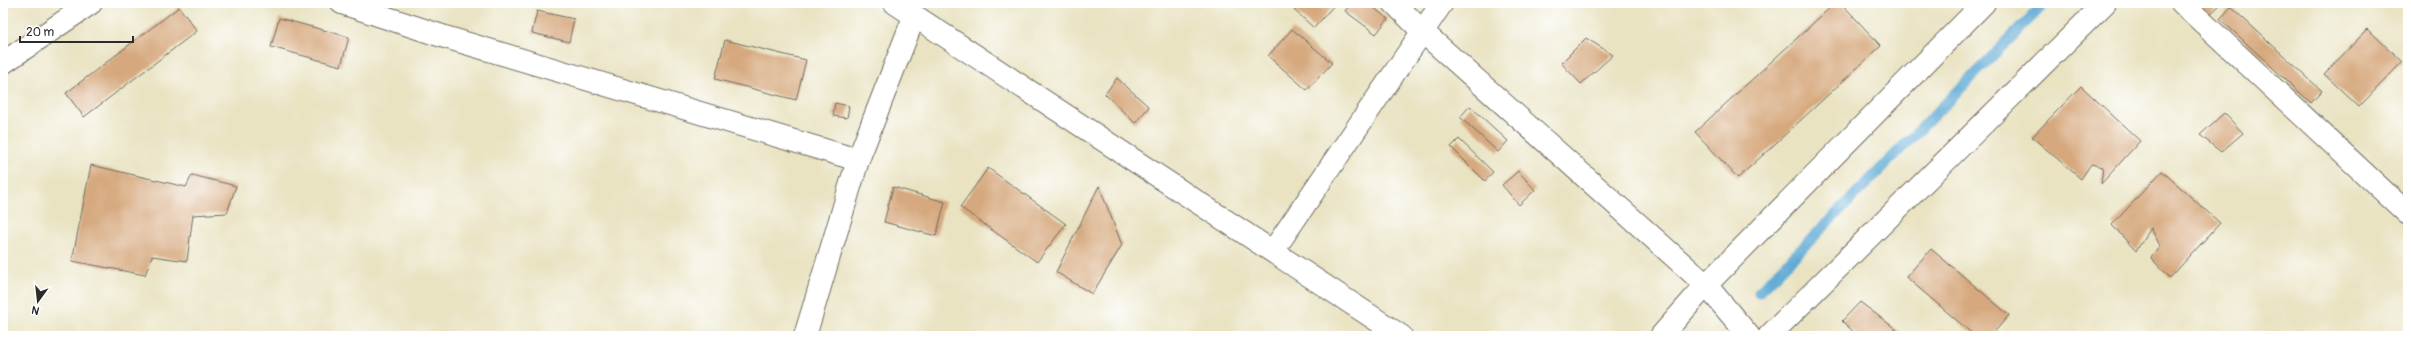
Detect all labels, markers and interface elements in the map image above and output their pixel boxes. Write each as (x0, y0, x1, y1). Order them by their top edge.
scale bar (20, 18, 133, 44)
text: 20 m (26, 25, 55, 40)
north arrow (18, 281, 58, 321)
text: N (30, 303, 41, 317)

